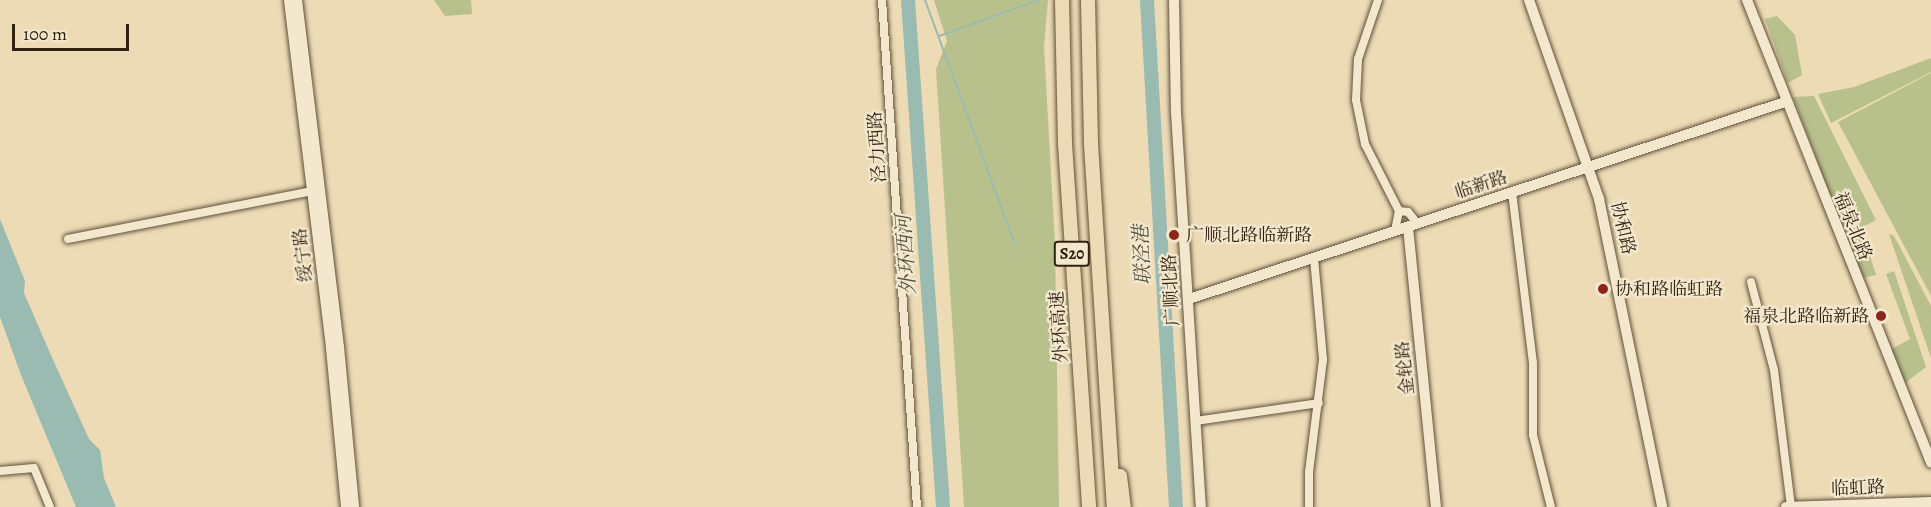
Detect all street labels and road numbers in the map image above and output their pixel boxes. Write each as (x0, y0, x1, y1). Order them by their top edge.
street label: 泾力西路 (864, 110, 890, 184)
street label: 临新路 (1452, 166, 1510, 204)
street label: 福泉北路 (1830, 189, 1876, 263)
street label: 协和路 (1606, 199, 1640, 257)
street label: 绥宁路 (289, 227, 317, 283)
road number: S20 (1052, 241, 1092, 267)
street label: 广顺北路 (1158, 253, 1184, 327)
street label: 外环高速 (1046, 290, 1072, 364)
street label: 金轮路 (1391, 340, 1419, 396)
street label: 临虹路 (1831, 476, 1885, 500)

